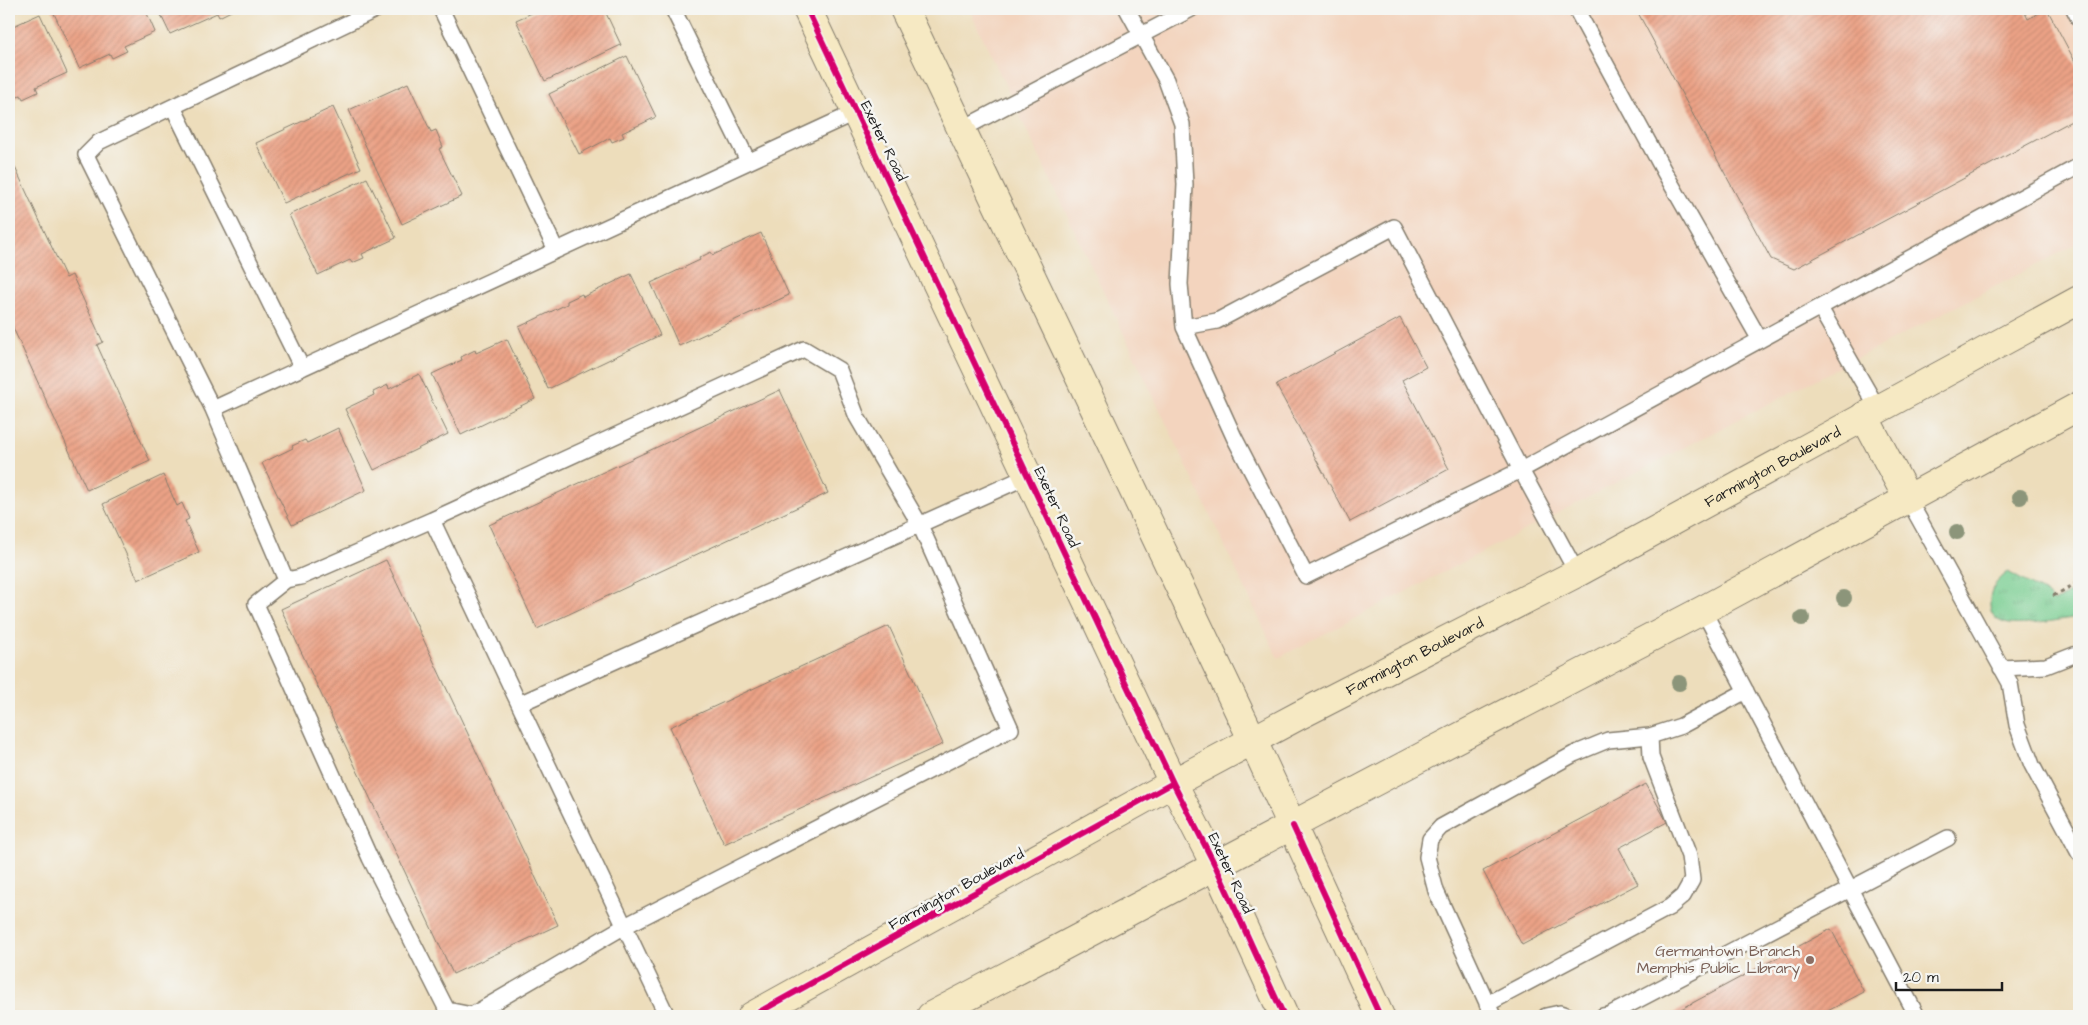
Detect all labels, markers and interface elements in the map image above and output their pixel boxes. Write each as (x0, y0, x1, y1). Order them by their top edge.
street label: Exeter Road (855, 98, 912, 185)
street label: Farmington Boulevard (1701, 421, 1845, 513)
street label: Exeter Road (1029, 463, 1085, 551)
street label: Farmington Boulevard (1342, 613, 1488, 701)
street label: Exeter Road (1203, 829, 1259, 917)
street label: Farmington Boulevard (885, 843, 1029, 936)
place label: Germantown Branch Memphis Public Library (1637, 941, 1801, 980)
marker: Germantown Branch Memphis Public Library (1804, 954, 1816, 966)
scale bar (1896, 960, 2002, 992)
text: 20 m (1903, 967, 1939, 988)

